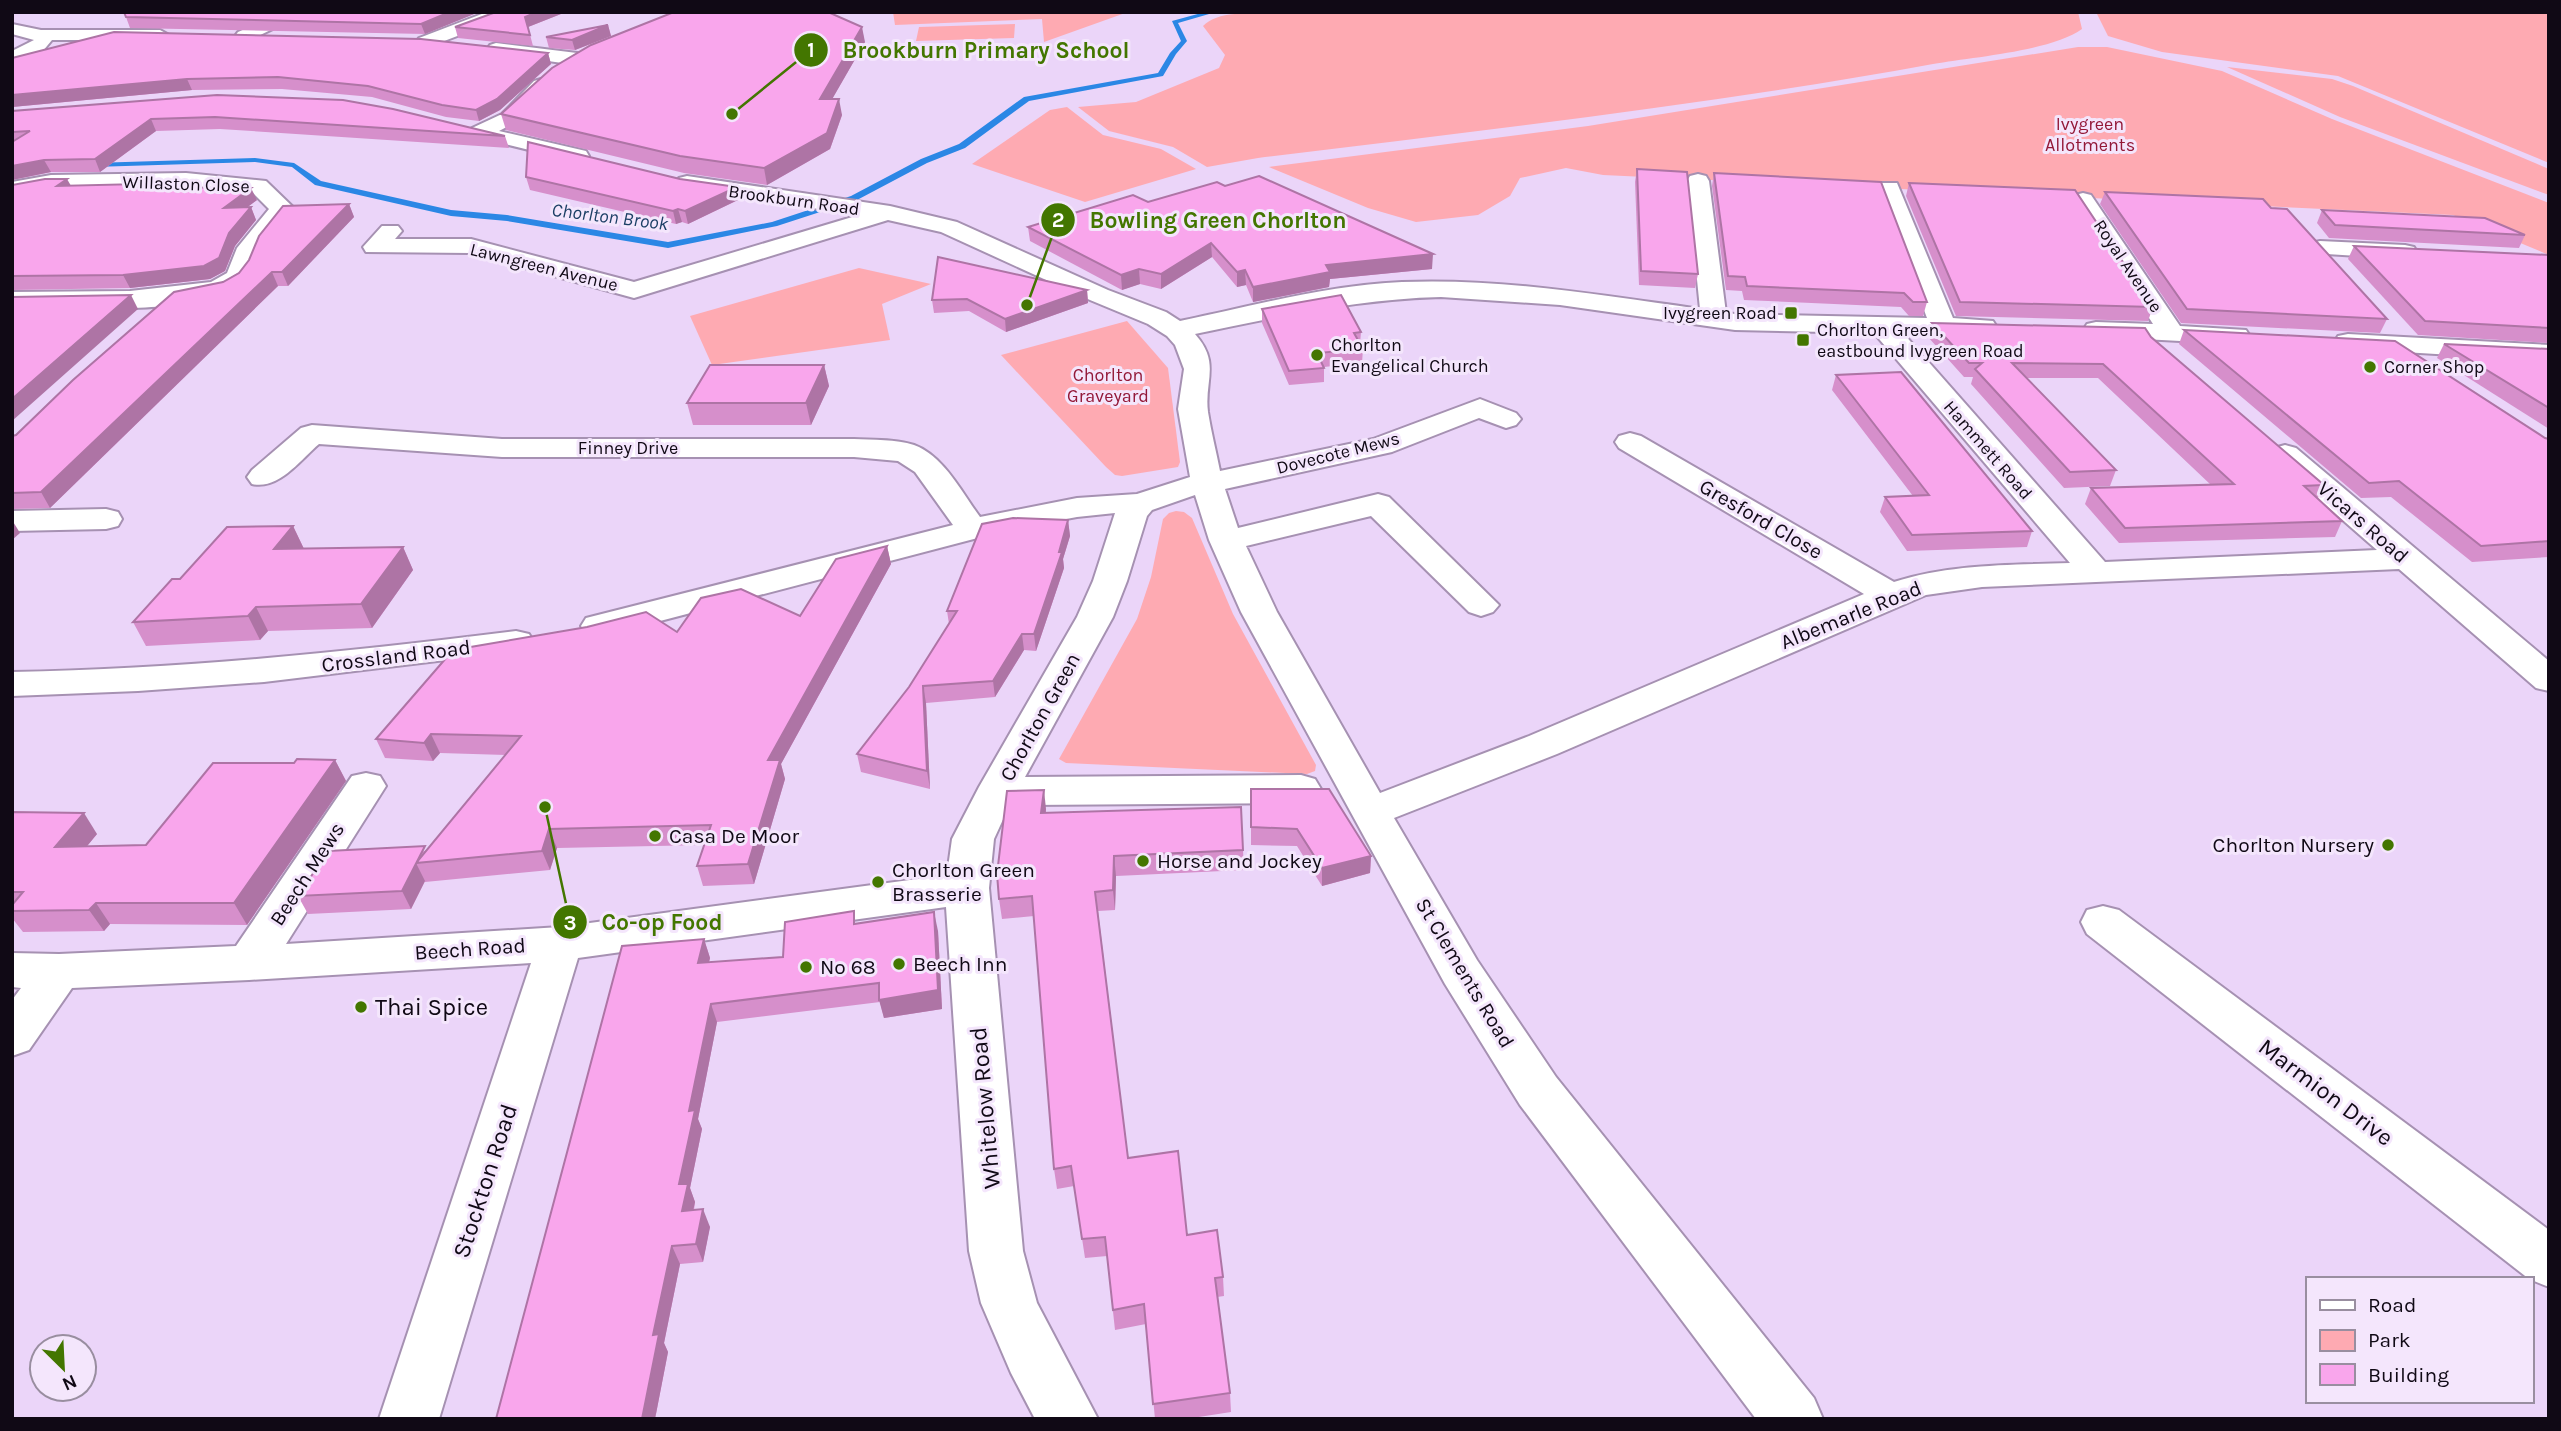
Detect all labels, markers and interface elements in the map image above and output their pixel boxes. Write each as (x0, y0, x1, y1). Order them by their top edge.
callout: Brookburn Primary School (793, 28, 1143, 72)
text: Brookburn Primary School (842, 37, 1130, 64)
text: 1 (807, 38, 815, 62)
park label: Ivygreen Allotments (2045, 113, 2135, 156)
street label: Willaston Close (122, 171, 250, 197)
street label: Brookburn Road (727, 180, 861, 220)
callout: Bowling Green Chorlton (1040, 198, 1360, 242)
water label: Chorlton Brook (550, 199, 670, 235)
text: Bowling Green Chorlton (1090, 207, 1346, 234)
text: 2 (1052, 208, 1064, 232)
street label: Royal Avenue (2089, 215, 2167, 317)
street label: Lawngreen Avenue (468, 238, 620, 296)
place label: Ivygreen Road (1663, 302, 1777, 324)
marker: Ivygreen Road (1783, 305, 1799, 321)
place label: Chorlton Green, eastbound Ivygreen Road (1817, 319, 2024, 362)
marker: Chorlton Green, eastbound Ivygreen Road (1795, 332, 1811, 348)
place label: Chorlton Evangelical Church (1331, 334, 1489, 377)
marker: Chorlton Evangelical Church (1309, 347, 1325, 363)
place label: Corner Shop (2384, 356, 2484, 378)
marker: Corner Shop (2362, 359, 2378, 375)
park label: Chorlton Graveyard (1067, 364, 1149, 407)
street label: Hammett Road (1939, 396, 2037, 504)
street label: Dovecote Mews (1274, 427, 1402, 479)
street label: Finney Drive (578, 437, 678, 459)
street label: Gresford Close (1695, 474, 1827, 564)
street label: Vicars Road (2313, 476, 2413, 568)
street label: Albemarle Road (1777, 576, 1925, 654)
street label: Crossland Road (320, 635, 472, 677)
street label: Chorlton Green (995, 649, 1085, 785)
street label: Beech Mews (265, 818, 349, 930)
place label: Casa De Moor (669, 824, 799, 848)
marker: Casa De Moor (647, 828, 663, 844)
place label: Chorlton Nursery (2213, 833, 2374, 857)
marker: Chorlton Nursery (2380, 837, 2396, 853)
place label: Horse and Jockey (1157, 849, 1322, 873)
marker: Horse and Jockey (1135, 853, 1151, 869)
place label: Chorlton Green Brasserie (892, 858, 1035, 906)
marker: Chorlton Green Brasserie (870, 874, 886, 890)
street label: St Clements Road (1411, 894, 1519, 1052)
callout: Co-op Food (552, 900, 736, 944)
text: Co-op Food (601, 909, 723, 936)
text: 3 (563, 911, 577, 935)
street label: Beech Road (414, 933, 526, 965)
place label: Beech Inn (913, 952, 1007, 976)
place label: No 68 (820, 955, 876, 979)
marker: Beech Inn (891, 956, 907, 972)
marker: No 68 (798, 959, 814, 975)
place label: Thai Spice (375, 993, 488, 1021)
marker: Thai Spice (353, 999, 369, 1015)
street label: Whitelow Road (964, 1026, 1006, 1190)
street label: Marmion Drive (2253, 1032, 2399, 1152)
street label: Stockton Road (447, 1101, 523, 1261)
legend (2306, 1277, 2533, 1403)
text: Road (2368, 1293, 2416, 1317)
text: Park (2368, 1328, 2411, 1352)
north arrow (28, 1333, 98, 1403)
text: Building (2368, 1363, 2449, 1387)
text: N (59, 1370, 80, 1395)

